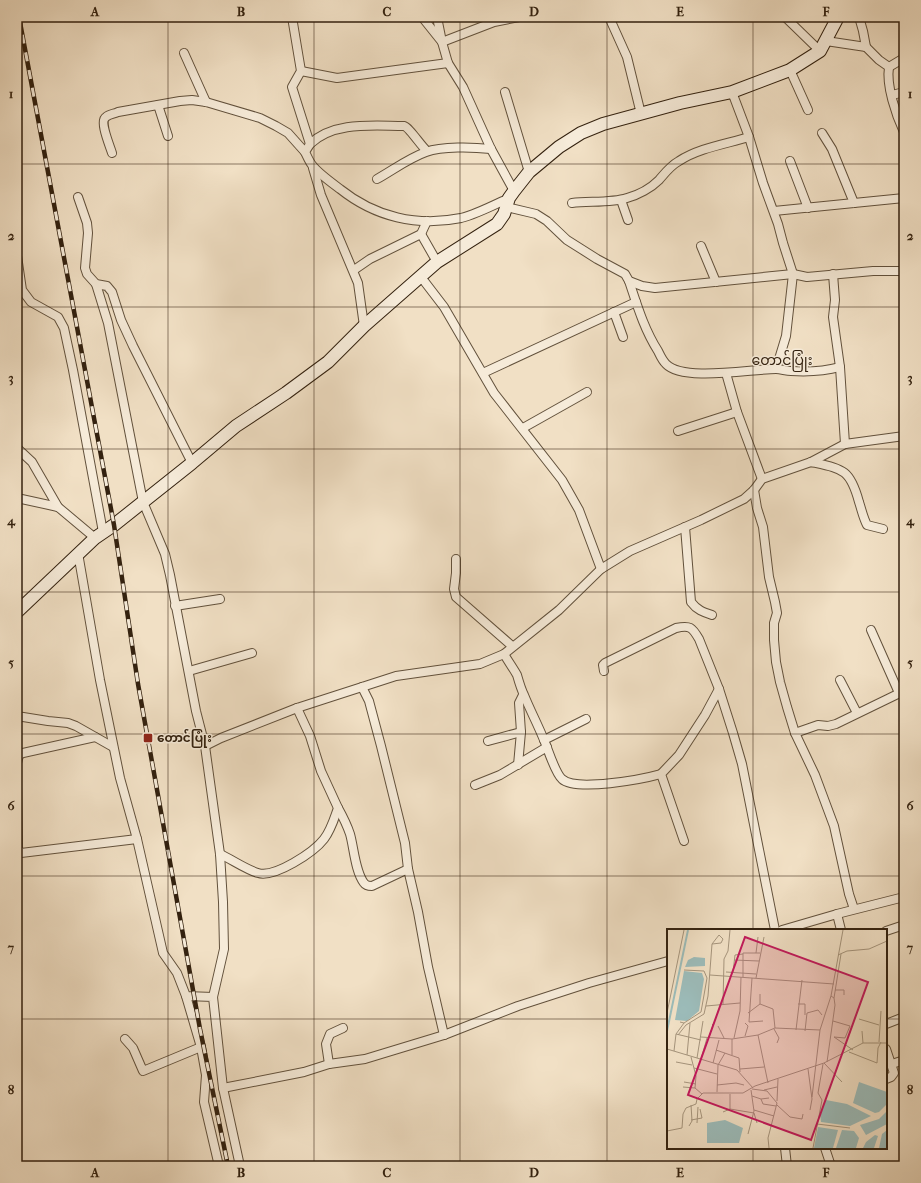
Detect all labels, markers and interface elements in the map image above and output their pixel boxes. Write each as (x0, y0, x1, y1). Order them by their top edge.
text: A (90, 4, 100, 19)
text: B (237, 4, 246, 19)
text: C (383, 4, 392, 19)
text: D (529, 4, 539, 19)
text: E (676, 4, 684, 19)
text: F (822, 4, 830, 19)
text: 1 (9, 86, 14, 101)
text: 1 (908, 86, 913, 101)
text: 2 (8, 228, 15, 243)
text: 2 (907, 228, 914, 243)
district label: တောင်ပြုံး (751, 350, 813, 372)
text: 3 (8, 370, 14, 386)
text: 3 (907, 370, 913, 386)
text: 4 (6, 513, 16, 529)
text: 4 (905, 513, 915, 529)
text: 5 (8, 655, 14, 670)
text: 5 (907, 655, 913, 670)
place label: တောင်ပြုံး (157, 728, 212, 748)
marker: တောင်ပြုံး (142, 732, 154, 744)
text: 6 (7, 798, 15, 813)
text: 6 (906, 798, 914, 813)
inset map (667, 929, 887, 1149)
text: 7 (7, 940, 15, 955)
text: 7 (906, 940, 914, 955)
text: 8 (8, 1082, 15, 1097)
text: 8 (907, 1082, 914, 1097)
text: A (90, 1165, 100, 1180)
text: B (237, 1165, 246, 1180)
text: C (383, 1165, 392, 1180)
text: D (529, 1165, 539, 1180)
text: E (676, 1165, 684, 1180)
text: F (822, 1165, 830, 1180)

